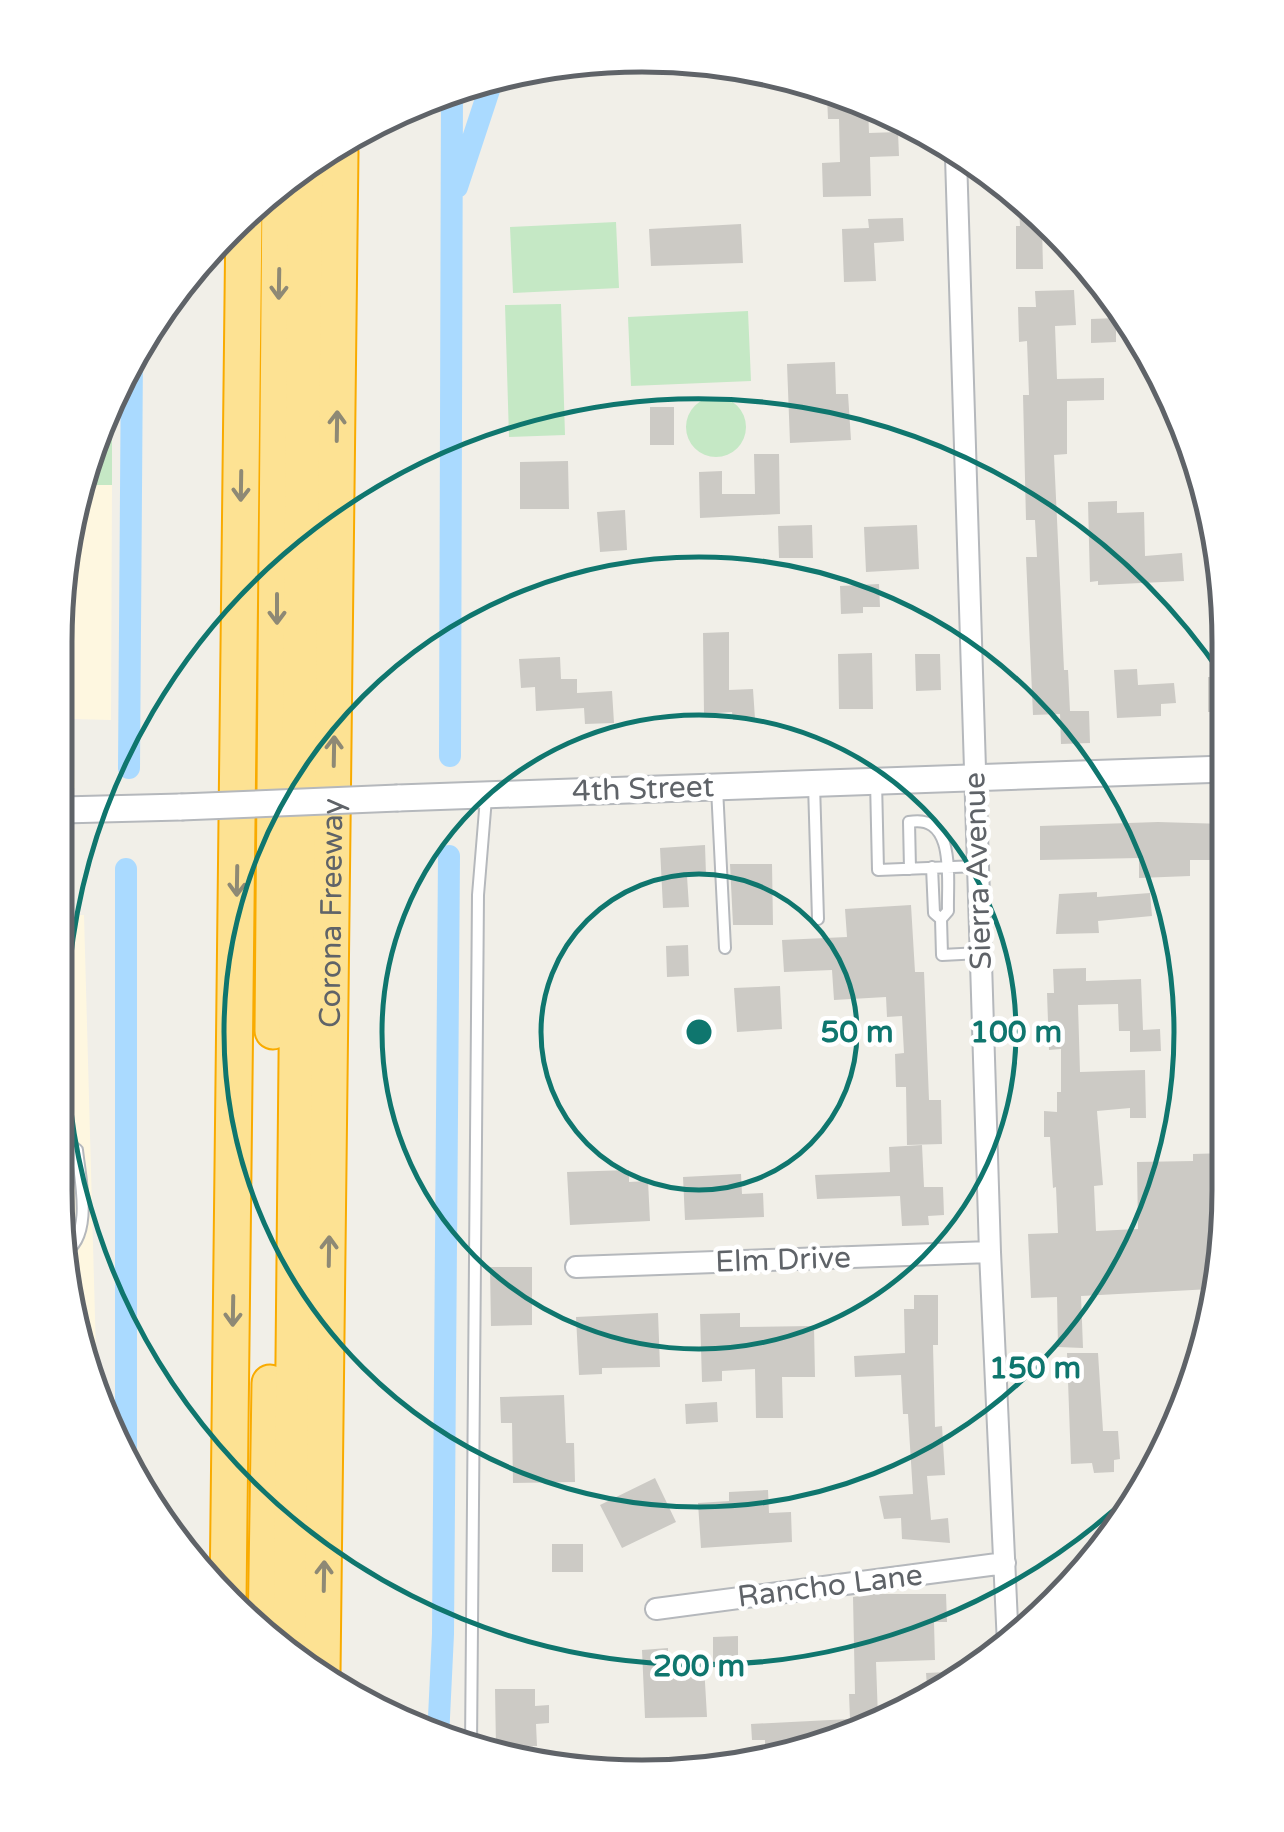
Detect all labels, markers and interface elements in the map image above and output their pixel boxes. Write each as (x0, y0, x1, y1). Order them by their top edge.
one-way arrow (269, 268, 288, 300)
one-way arrow (328, 410, 346, 442)
one-way arrow (231, 470, 250, 502)
one-way arrow (267, 593, 286, 625)
one-way arrow (324, 735, 344, 768)
street label: 4th Street (571, 768, 715, 810)
street label: Sierra Avenue (956, 772, 1000, 970)
street label: Corona Freeway (311, 798, 351, 1028)
one-way arrow (228, 864, 246, 897)
centre of rings (681, 1014, 717, 1050)
text: 50 m (820, 1014, 894, 1051)
text: 100 m (970, 1014, 1062, 1051)
one-way arrow (320, 1235, 338, 1268)
street label: Elm Drive (714, 1239, 852, 1281)
one-way arrow (224, 1294, 242, 1327)
text: 150 m (989, 1350, 1081, 1387)
street label: Rancho Lane (735, 1556, 925, 1616)
one-way arrow (315, 1560, 334, 1592)
text: 200 m (653, 1648, 745, 1685)

